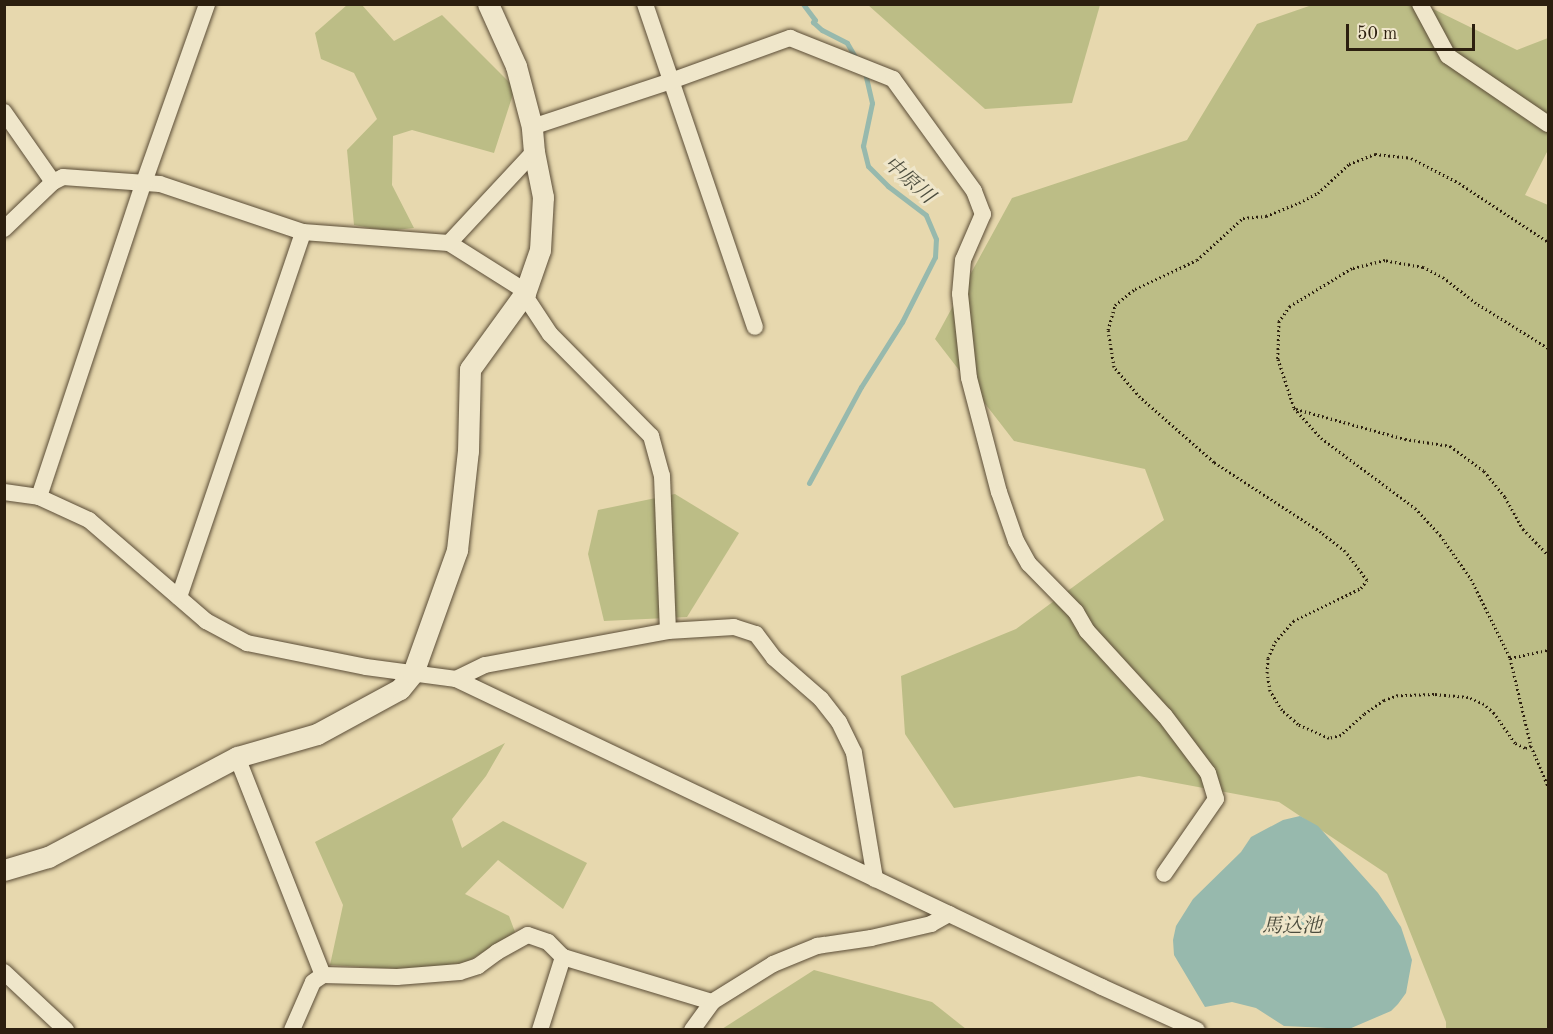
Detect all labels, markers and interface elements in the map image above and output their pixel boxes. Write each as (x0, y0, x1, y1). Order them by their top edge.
scale bar (1349, 12, 1478, 50)
text: 50 m (1357, 25, 1397, 43)
water label: 中原川 (877, 152, 939, 210)
water label: 馬込池 (1262, 915, 1322, 939)

